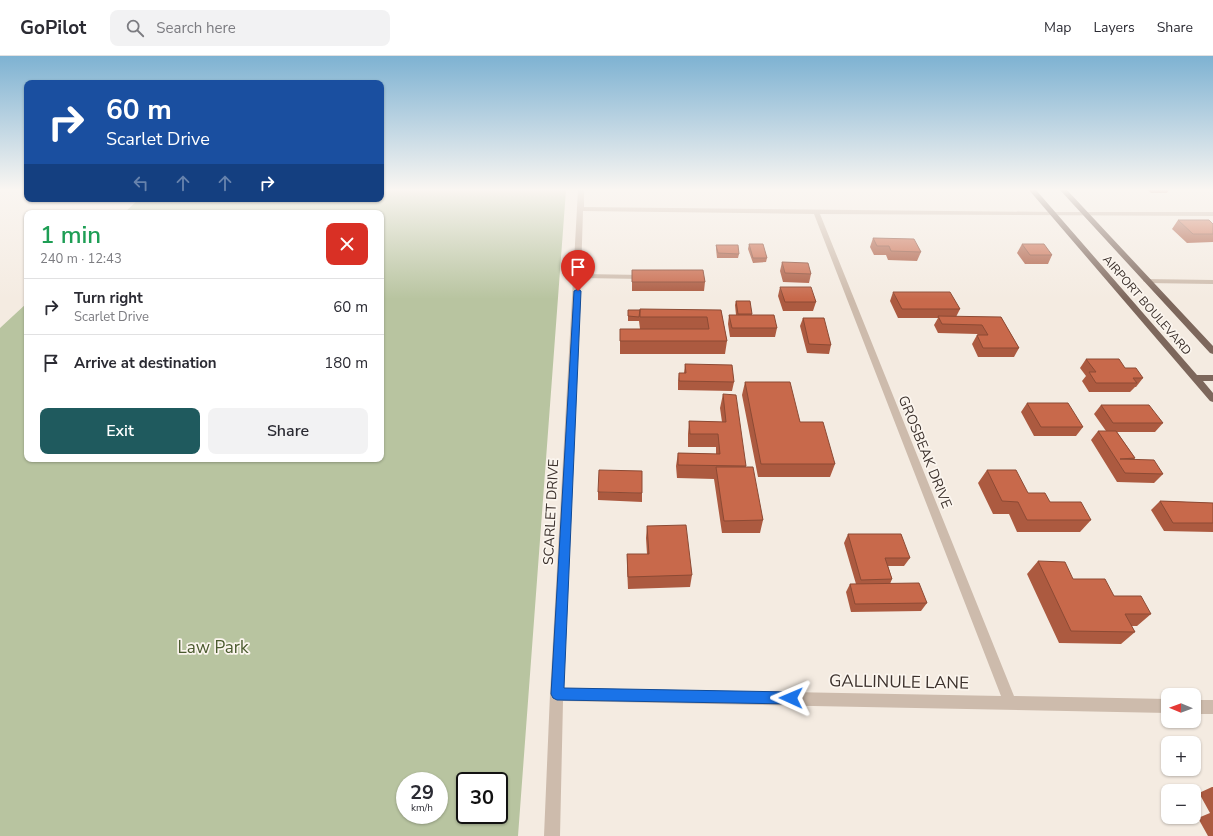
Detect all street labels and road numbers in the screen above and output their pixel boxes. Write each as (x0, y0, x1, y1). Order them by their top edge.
street label: AIRPORT BOULEVARD (1099, 252, 1195, 358)
street label: GROSBEAK DRIVE (894, 393, 956, 511)
street label: SCARLET DRIVE (539, 459, 563, 565)
street label: GALLINULE LANE (829, 669, 969, 695)

